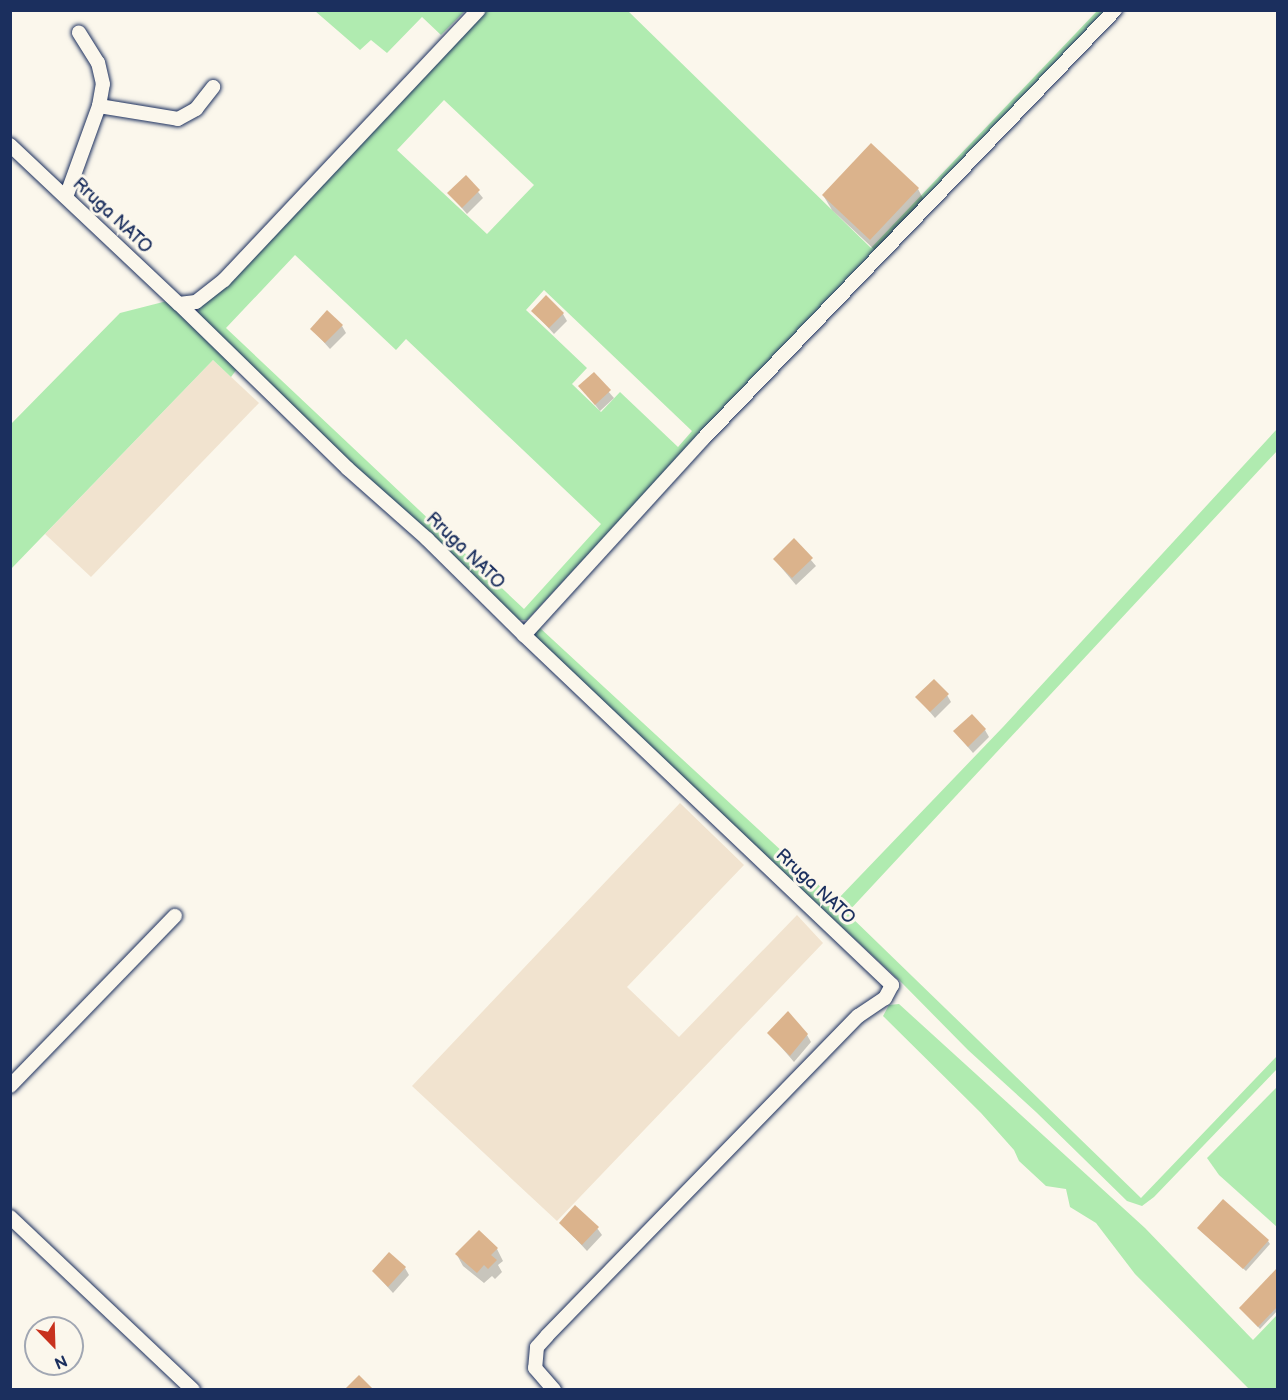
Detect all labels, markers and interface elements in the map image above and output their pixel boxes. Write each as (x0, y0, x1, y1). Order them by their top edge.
street label: Rruga NATO (68, 174, 156, 258)
street label: Rruga NATO (421, 508, 509, 594)
street label: Rruga NATO (771, 845, 859, 929)
north arrow (24, 1316, 84, 1376)
text: N (51, 1350, 70, 1372)

